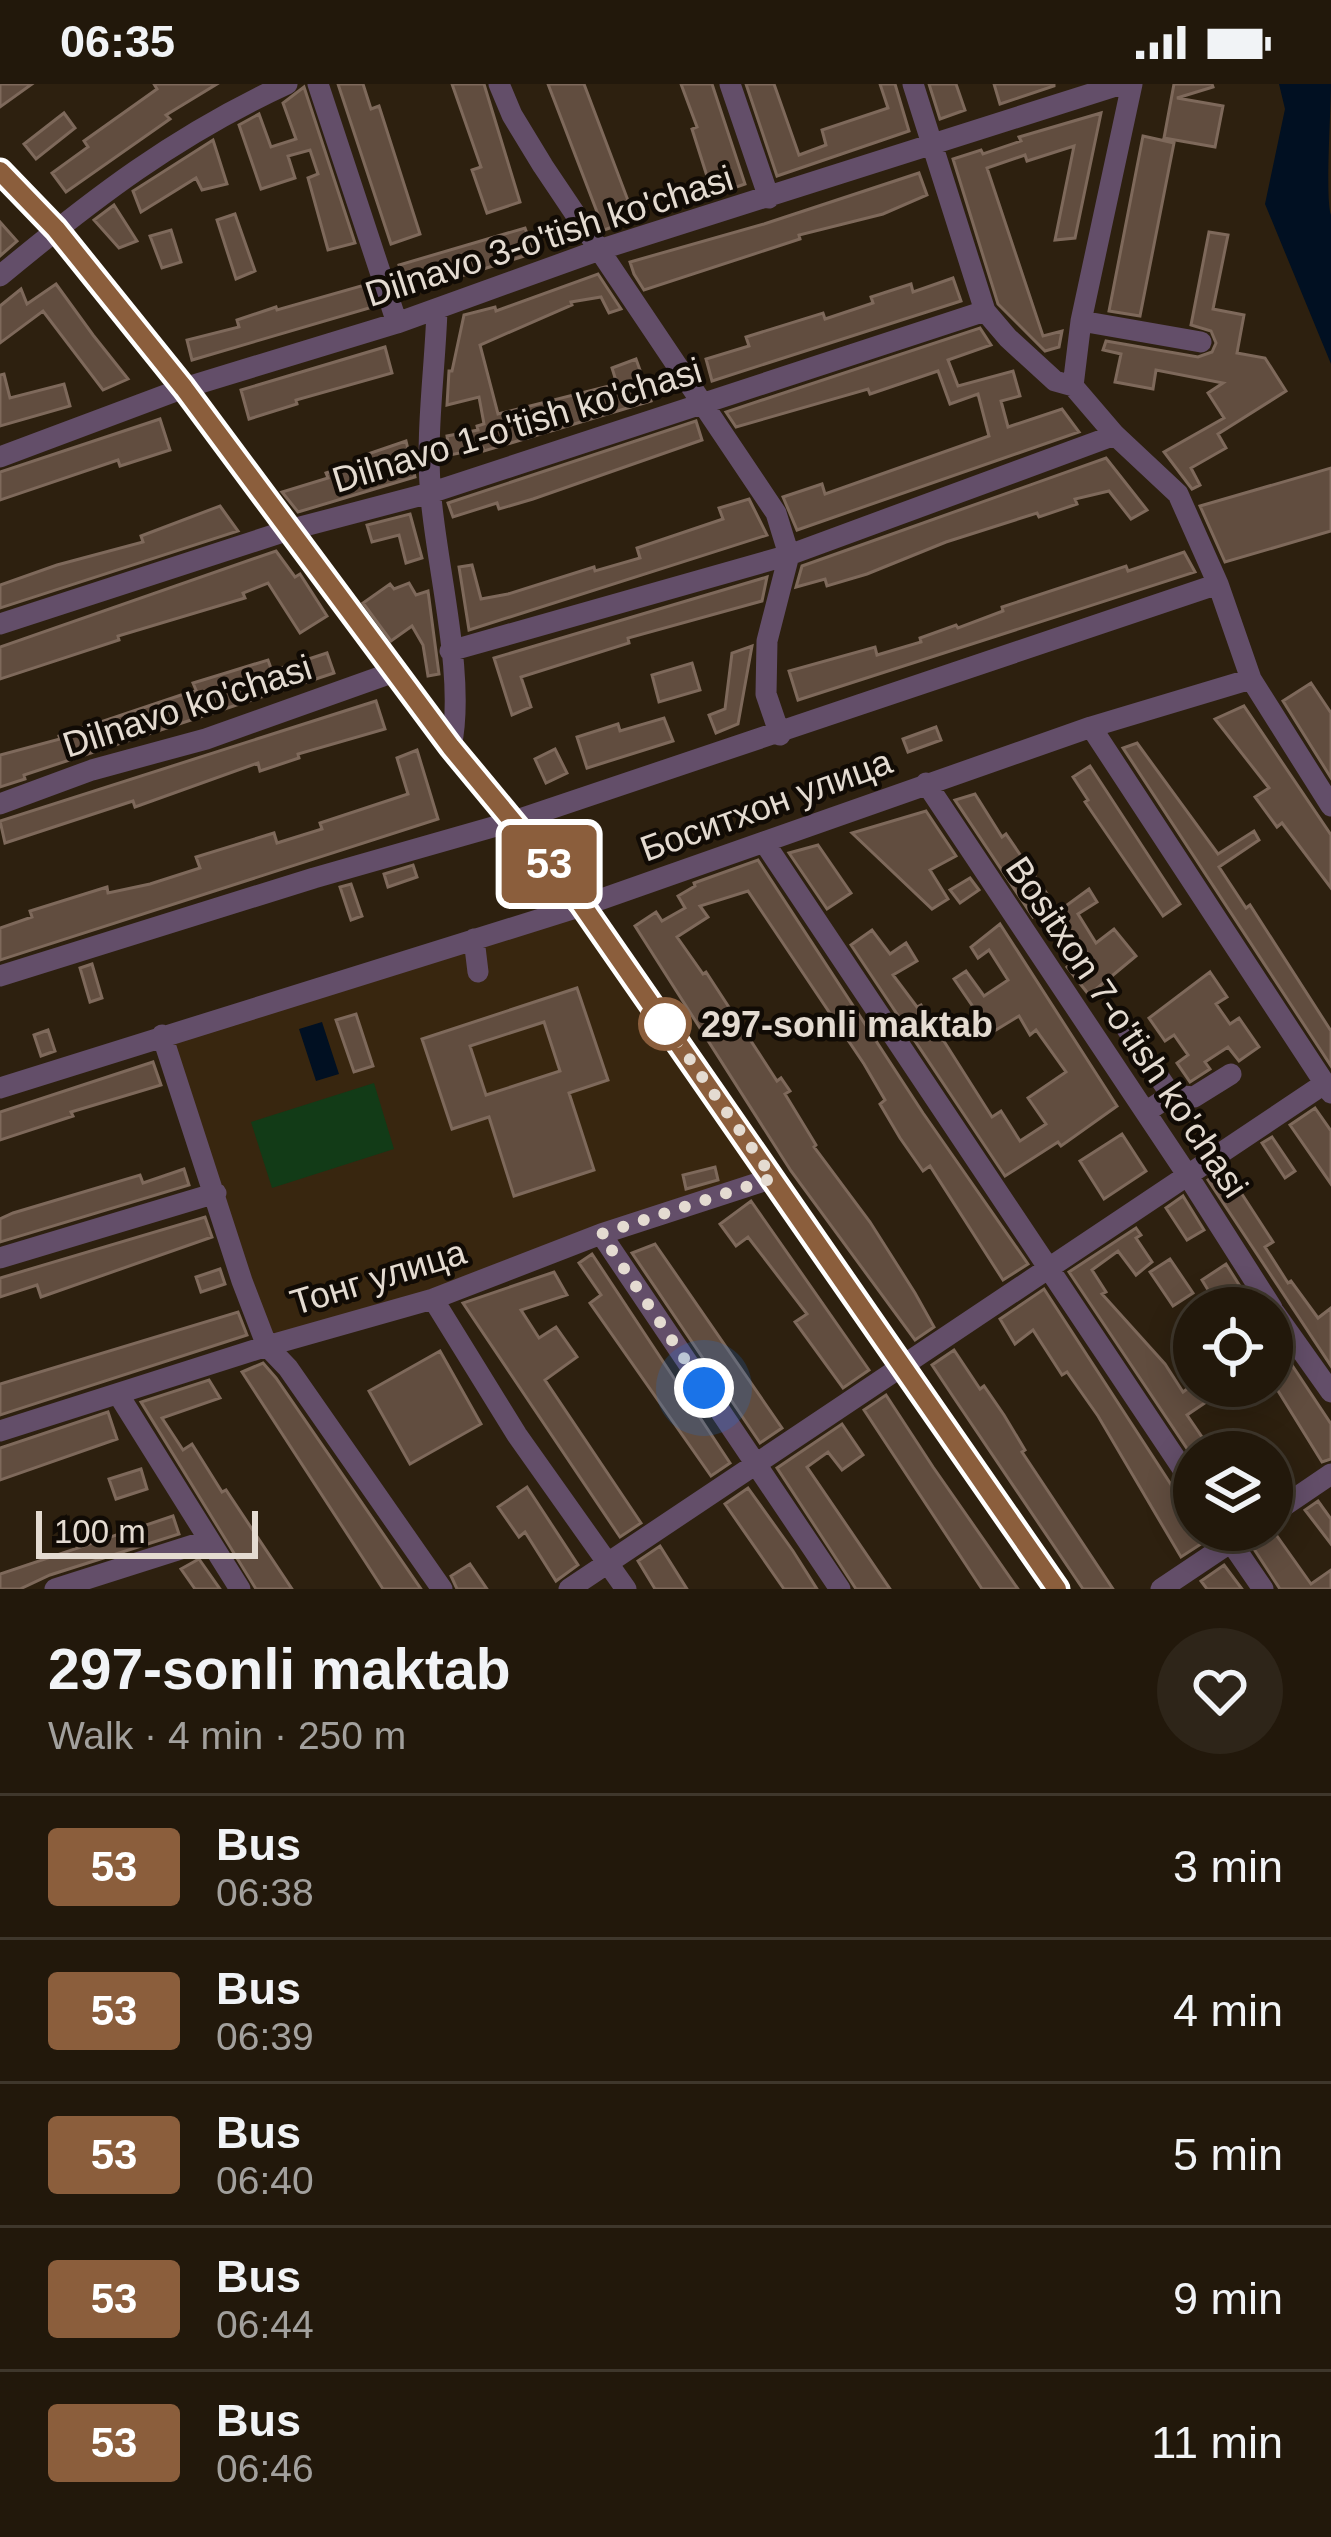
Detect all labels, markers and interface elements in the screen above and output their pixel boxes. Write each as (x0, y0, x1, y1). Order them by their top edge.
text: 06:35 (60, 16, 175, 67)
street label: Dilnavo 3-o'tish ko'chasi (360, 157, 738, 315)
street label: Dilnavo 1-o'tish ko'chasi (327, 349, 707, 501)
street label: Dilnavo ko'chasi (58, 646, 316, 766)
street label: Боситхон улица (635, 740, 898, 870)
line badge: 53 (495, 825, 603, 903)
text: 53 (526, 840, 572, 887)
street label: Bositxon 7-o'tish ko'chasi (998, 849, 1256, 1205)
marker: 297-sonli maktab (640, 999, 690, 1049)
place label: 297-sonli maktab (701, 1004, 993, 1045)
street label: Тонг улица (285, 1231, 472, 1323)
map controls (1173, 1287, 1293, 1551)
button: locate (1173, 1287, 1293, 1407)
your location (674, 1358, 734, 1418)
button: layers (1173, 1431, 1293, 1551)
scale bar (36, 1505, 258, 1558)
text: 100 m (54, 1513, 146, 1550)
button: heart (1157, 1628, 1283, 1754)
text: 297-sonli maktab (48, 1637, 511, 1701)
text: Walk · 4 min · 250 m (48, 1714, 406, 1757)
text: Bus (216, 1819, 301, 1870)
text: 3 min (1173, 1841, 1283, 1892)
text: 53 (91, 1843, 137, 1890)
text: 06:38 (216, 1871, 314, 1914)
text: Bus (216, 1963, 301, 2014)
text: 4 min (1173, 1985, 1283, 2036)
text: 53 (91, 1987, 137, 2034)
text: 06:39 (216, 2015, 314, 2058)
text: Bus (216, 2107, 301, 2158)
text: 5 min (1173, 2129, 1283, 2180)
text: 53 (91, 2131, 137, 2178)
text: 06:40 (216, 2159, 314, 2202)
text: Bus (216, 2251, 301, 2302)
text: 9 min (1173, 2273, 1283, 2324)
text: 53 (91, 2275, 137, 2322)
text: 06:44 (216, 2303, 314, 2346)
text: Bus (216, 2395, 301, 2446)
text: 11 min (1151, 2417, 1283, 2468)
text: 53 (91, 2419, 137, 2466)
text: 06:46 (216, 2447, 314, 2490)

